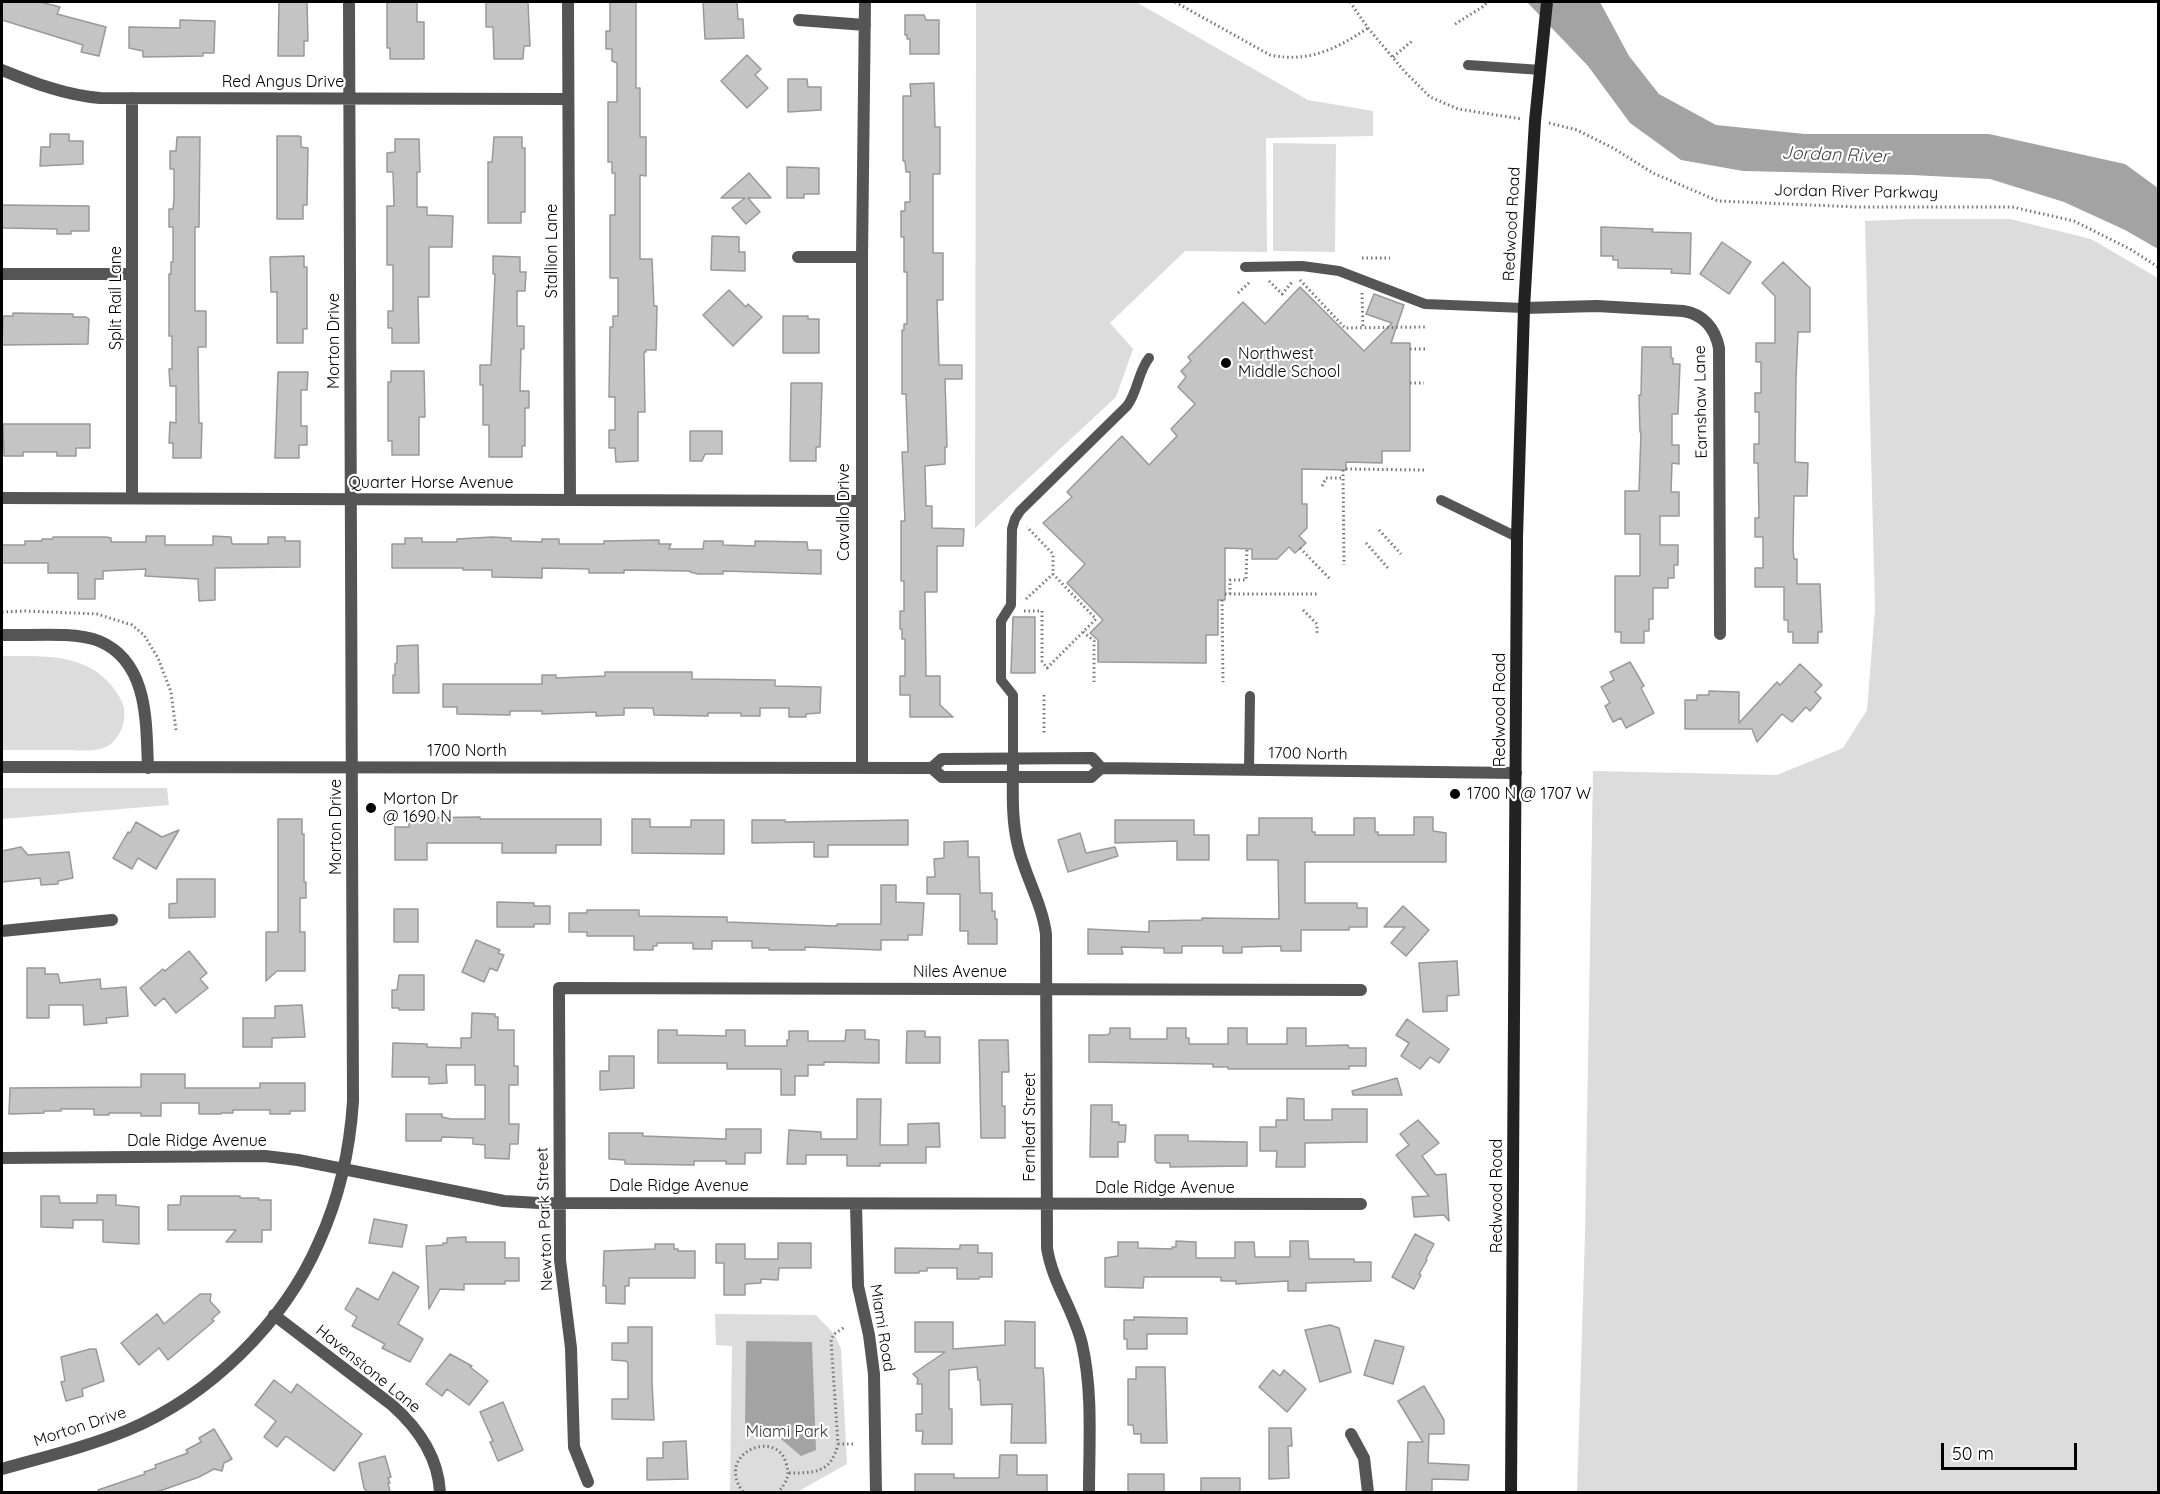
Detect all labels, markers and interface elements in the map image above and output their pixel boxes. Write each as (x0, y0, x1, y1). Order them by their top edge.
street label: Red Angus Drive (222, 72, 344, 92)
water label: Jordan River (1781, 142, 1889, 168)
street label: Redwood Road (1499, 166, 1525, 282)
street label: Jordan River Parkway (1774, 181, 1938, 203)
street label: Stallion Lane (542, 204, 562, 298)
street label: Split Rail Lane (106, 246, 126, 350)
street label: Morton Drive (324, 293, 344, 389)
place label: Northwest Middle School (1238, 344, 1340, 382)
street label: Earnshaw Lane (1690, 345, 1712, 459)
marker: Northwest Middle School (1219, 356, 1233, 370)
street label: Cavallo Drive (834, 463, 854, 561)
street label: Quarter Horse Avenue (348, 473, 514, 493)
street label: Redwood Road (1490, 653, 1510, 767)
street label: 1700 North (427, 741, 507, 761)
street label: 1700 North (1268, 744, 1348, 764)
street label: Morton Drive (326, 779, 346, 875)
place label: 1700 N @ 1707 W (1467, 784, 1591, 804)
marker: 1700 N @ 1707 W (1448, 787, 1462, 801)
place label: Morton Dr @ 1690 N (383, 789, 458, 827)
marker: Morton Dr @ 1690 N (364, 801, 378, 815)
street label: Niles Avenue (913, 962, 1007, 982)
street label: Fernleaf Street (1020, 1072, 1040, 1182)
street label: Dale Ridge Avenue (127, 1131, 267, 1151)
street label: Redwood Road (1487, 1139, 1507, 1253)
street label: Newton Park Street (533, 1147, 557, 1291)
street label: Dale Ridge Avenue (609, 1176, 749, 1196)
street label: Dale Ridge Avenue (1095, 1178, 1235, 1198)
street label: Miami Road (866, 1283, 898, 1373)
street label: Havenstone Lane (312, 1321, 424, 1417)
street label: Morton Drive (31, 1403, 129, 1451)
park label: Miami Park (746, 1422, 828, 1442)
scale bar (1944, 1431, 2080, 1469)
text: 50 m (1952, 1442, 1994, 1465)

